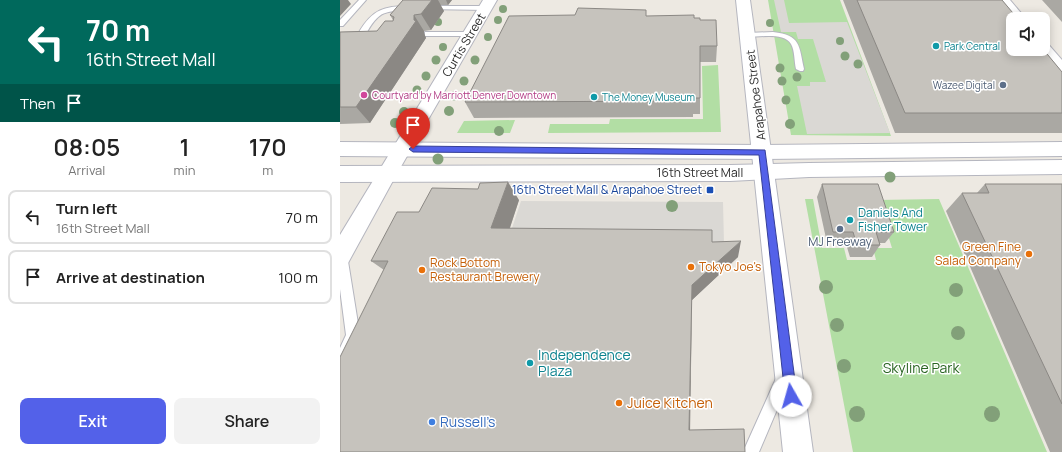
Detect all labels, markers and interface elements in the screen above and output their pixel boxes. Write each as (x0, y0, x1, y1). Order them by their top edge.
street label: Curtis Street (438, 10, 489, 80)
text: 70 m (86, 11, 150, 49)
map controls (1006, 12, 1050, 56)
button: sound (1006, 12, 1050, 56)
icon: left (20, 16, 72, 68)
place label: Park Central (944, 39, 1000, 53)
marker: Park Central (931, 41, 941, 51)
text: 16th Street Mall (86, 47, 216, 71)
street label: Arapahoe Street (741, 49, 769, 141)
place label: Wazee Digital (933, 78, 995, 92)
marker: Wazee Digital (998, 80, 1008, 90)
place label: Courtyard by Marriott Denver Downtown (372, 88, 556, 102)
marker: Courtyard by Marriott Denver Downtown (359, 90, 369, 100)
place label: The Money Museum (602, 90, 695, 104)
icon: arrive (63, 92, 85, 114)
marker: The Money Museum (589, 92, 599, 102)
text: Then (20, 93, 55, 114)
pin (396, 108, 430, 149)
icon: arrive (402, 114, 424, 136)
text: 08:05 (53, 130, 120, 163)
text: 1 (179, 130, 190, 163)
text: 170 (249, 130, 287, 163)
text: Arrival (68, 161, 105, 179)
text: min (174, 161, 195, 179)
text: m (262, 161, 273, 179)
street label: 16th Street Mall (657, 164, 743, 181)
place label: 16th Street Mall & Arapahoe Street (512, 181, 702, 198)
marker: 16th Street Mall & Arapahoe Street (705, 185, 715, 195)
text: Turn left (56, 198, 118, 219)
place label: Daniels And Fisher Tower (858, 204, 928, 235)
icon: left (22, 206, 44, 228)
text: 70 m (286, 207, 318, 228)
marker: Daniels And Fisher Tower (845, 215, 855, 225)
text: 16th Street Mall (56, 219, 150, 237)
marker: MJ Freeway (835, 224, 845, 234)
place label: MJ Freeway (808, 233, 872, 250)
place label: Green Fine Salad Company (935, 238, 1022, 269)
marker: Green Fine Salad Company (1024, 249, 1034, 259)
place label: Rock Bottom Restaurant Brewery (430, 254, 540, 285)
place label: Tokyo Joe's (699, 258, 761, 275)
marker: Tokyo Joe's (686, 262, 696, 272)
marker: Rock Bottom Restaurant Brewery (417, 265, 427, 275)
icon: arrive (22, 266, 44, 288)
text: Arrive at destination (56, 267, 205, 288)
text: 100 m (278, 267, 318, 288)
place label: Independence Plaza (538, 345, 631, 380)
marker: Independence Plaza (525, 358, 535, 368)
park label: Skyline Park (883, 358, 960, 377)
position arrow (770, 375, 812, 417)
place label: Juice Kitchen (627, 393, 713, 412)
button: Exit (20, 398, 166, 444)
button: Share (174, 398, 320, 444)
marker: Juice Kitchen (614, 398, 624, 408)
place label: Russell’s (440, 412, 495, 431)
marker: Russell’s (427, 417, 437, 427)

